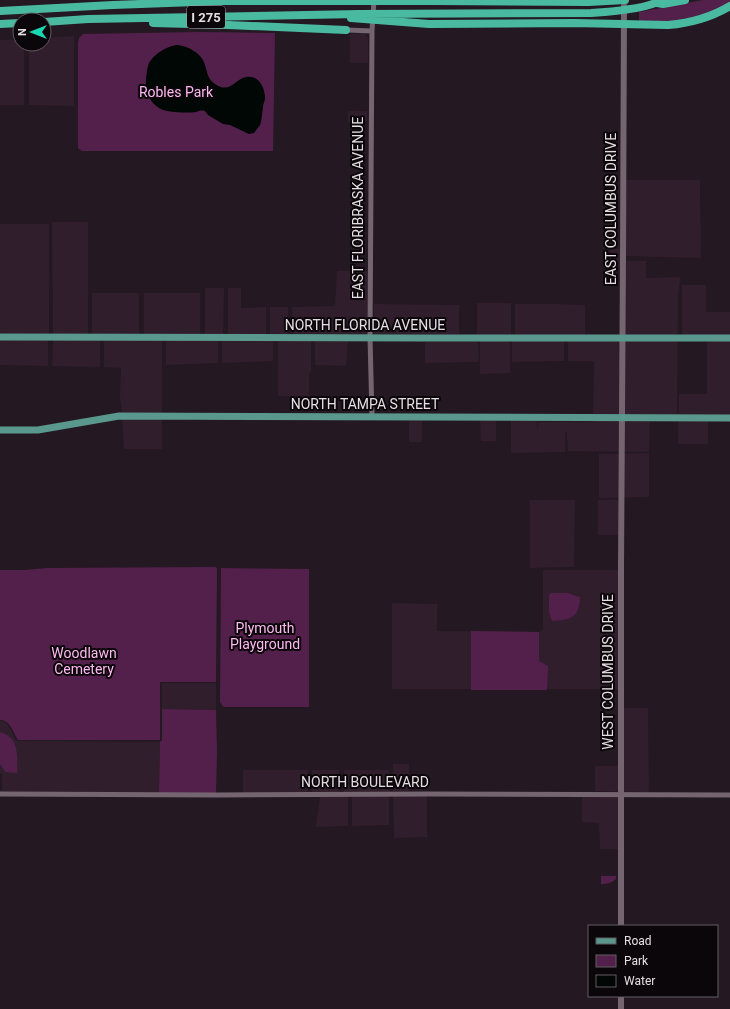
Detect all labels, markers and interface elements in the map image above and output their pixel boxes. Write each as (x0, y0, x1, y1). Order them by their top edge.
road number: I 275 (187, 6, 225, 28)
north arrow (12, 12, 52, 52)
text: N (16, 28, 29, 36)
park label: Robles Park (139, 84, 214, 100)
street label: EAST FLORIBRASKA AVENUE (350, 117, 366, 299)
street label: EAST COLUMBUS DRIVE (603, 133, 619, 285)
street label: NORTH FLORIDA AVENUE (285, 317, 445, 333)
street label: NORTH TAMPA STREET (291, 396, 440, 412)
street label: WEST COLUMBUS DRIVE (600, 594, 616, 750)
park label: Plymouth Playground (230, 620, 300, 652)
park label: Woodlawn Cemetery (51, 645, 117, 677)
street label: NORTH BOULEVARD (301, 774, 429, 790)
legend (588, 925, 718, 997)
text: Road (624, 934, 652, 948)
text: Park (624, 954, 649, 968)
text: Water (624, 974, 655, 988)

